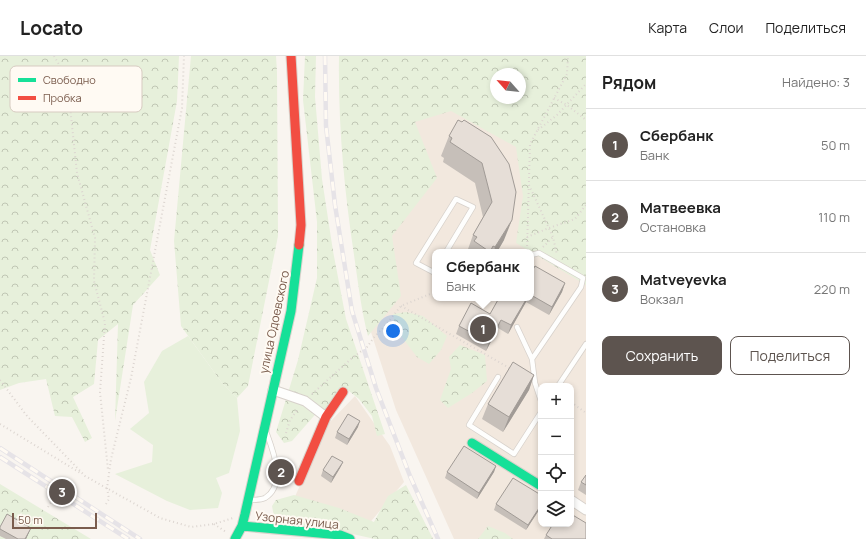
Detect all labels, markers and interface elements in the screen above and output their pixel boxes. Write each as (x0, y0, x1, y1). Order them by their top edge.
text: Locato (20, 15, 83, 41)
text: Карта (648, 18, 687, 37)
text: Слои (709, 18, 743, 37)
text: Поделиться (765, 18, 846, 37)
legend (10, 66, 142, 112)
north arrow (490, 68, 526, 104)
text: Рядом (602, 71, 656, 94)
text: Свободно (43, 72, 96, 87)
text: Найдено: 3 (782, 73, 850, 91)
text: Пробка (43, 90, 82, 105)
text: Сбербанк (640, 125, 713, 146)
text: 1 (612, 136, 618, 154)
text: 50 m (821, 136, 850, 154)
text: Банк (640, 146, 669, 164)
text: Матвеевка (640, 197, 721, 218)
text: 2 (611, 208, 619, 226)
text: 110 m (818, 208, 850, 226)
text: Остановка (640, 218, 706, 236)
popup (432, 249, 534, 301)
text: Сбербанк (446, 256, 520, 277)
street label: улица Одоевского (255, 269, 293, 375)
text: Matveyevka (640, 269, 727, 290)
text: Банк (446, 277, 476, 295)
text: 3 (611, 280, 619, 298)
text: 220 m (814, 280, 850, 298)
text: Вокзал (640, 290, 683, 308)
pin: 1 (470, 314, 496, 344)
your location (383, 321, 403, 341)
button: Сохранить (602, 336, 722, 375)
button: Поделиться (730, 336, 850, 375)
map controls (538, 383, 574, 527)
button: + (538, 383, 574, 419)
button: − (538, 419, 574, 455)
button: locate (538, 455, 574, 491)
pin: 2 (268, 457, 294, 487)
pin: 3 (49, 477, 75, 507)
button: layers (538, 491, 574, 527)
street label: Узорная улица (254, 507, 340, 533)
scale bar (12, 511, 97, 530)
text: 50 m (18, 512, 43, 527)

